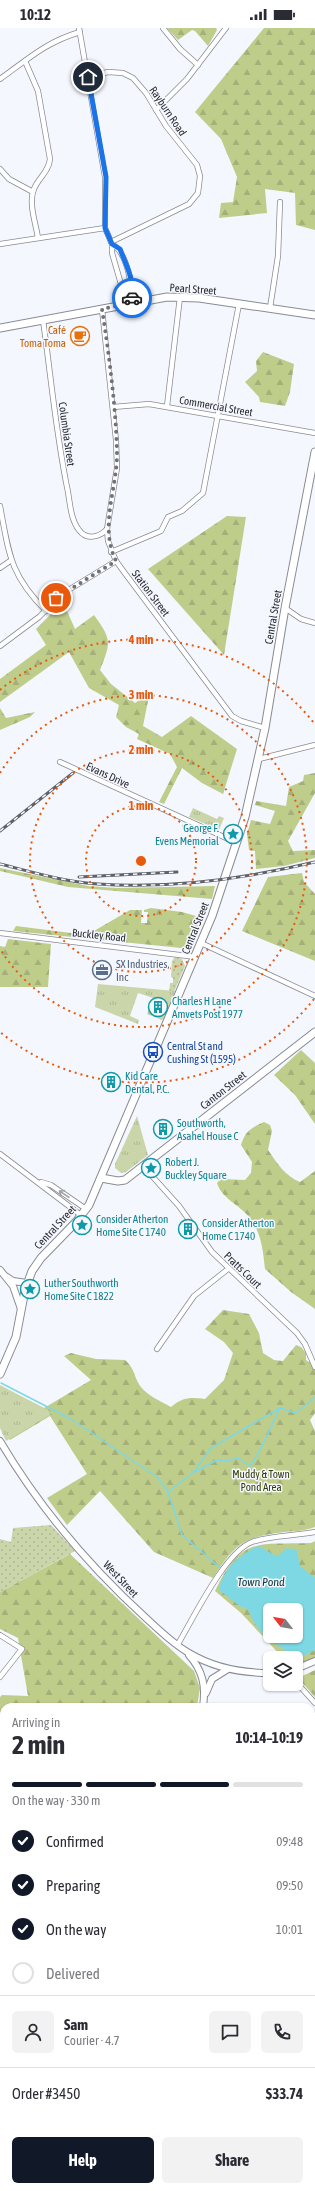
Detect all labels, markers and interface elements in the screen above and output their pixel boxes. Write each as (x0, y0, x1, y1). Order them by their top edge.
text: 10:12 (20, 6, 51, 23)
pin (71, 60, 105, 94)
icon: home (77, 66, 99, 88)
street label: Rayburn Road (147, 84, 189, 138)
courier (112, 278, 152, 318)
street label: Pearl Street (169, 281, 217, 297)
icon: car (121, 287, 143, 309)
place label: Café Toma Toma (20, 324, 66, 349)
cafe icon: Café Toma Toma (69, 325, 91, 347)
street label: Commercial Street (178, 394, 254, 418)
street label: Columbia Street (57, 401, 77, 467)
street label: Station Street (130, 568, 172, 618)
pin (39, 581, 73, 615)
icon: bag (45, 587, 67, 609)
street label: Central Street (262, 589, 284, 645)
text: 4 min (128, 633, 153, 647)
text: 3 min (129, 688, 153, 702)
text: 2 min (129, 743, 153, 757)
street label: Evans Drive (84, 760, 132, 790)
text: 1 min (129, 799, 153, 813)
place label: George F. Evens Memorial (155, 822, 219, 847)
place icon: George F. Evens Memorial (222, 823, 244, 845)
centre of rings (134, 854, 148, 868)
street label: Central Street (179, 900, 211, 956)
street label: Buckley Road (71, 926, 127, 944)
place label: SX Industries, Inc (116, 958, 169, 983)
office icon: SX Industries, Inc (91, 959, 113, 981)
place label: Charles H Lane Amvets Post 1977 (172, 995, 243, 1020)
building icon: Charles H Lane Amvets Post 1977 (147, 996, 169, 1018)
place label: Central St and Cushing St (1595) (167, 1040, 236, 1065)
bus stop icon: Central St and Cushing St (1595) (142, 1041, 164, 1063)
street label: Canton Street (198, 1068, 248, 1112)
place label: Kid Care Dental, P.C. (125, 1070, 169, 1095)
building icon: Kid Care Dental, P.C. (100, 1071, 122, 1093)
place label: Southworth, Asahel House C (177, 1117, 238, 1142)
building icon: Southworth, Asahel House C (152, 1118, 174, 1140)
place label: Robert J. Buckley Square (165, 1156, 227, 1181)
place icon: Robert J. Buckley Square (140, 1157, 162, 1179)
one-way arrow (59, 1190, 70, 1198)
street label: Central Street (32, 1203, 78, 1251)
place label: Consider Atherton Home Site C 1740 (96, 1213, 168, 1238)
place icon: Consider Atherton Home Site C 1740 (71, 1214, 93, 1236)
place label: Consider Atherton Home C 1740 (202, 1217, 274, 1242)
building icon: Consider Atherton Home C 1740 (177, 1218, 199, 1240)
street label: Pratts Court (222, 1249, 264, 1291)
place label: Luther Southworth Home Site C 1822 (44, 1277, 119, 1302)
place icon: Luther Southworth Home Site C 1822 (19, 1278, 41, 1300)
park label: Muddy & Town Pond Area (232, 1468, 290, 1493)
street label: West Street (101, 1558, 141, 1600)
water label: Town Pond (237, 1575, 285, 1589)
north arrow (263, 1603, 303, 1643)
map controls (263, 1603, 303, 1691)
button: layers (263, 1651, 303, 1691)
text: Arriving in (12, 1715, 60, 1730)
text: 10:14–10:19 (235, 1729, 303, 1746)
text: 2 min (12, 1730, 65, 1760)
text: On the way · 330 m (12, 1793, 100, 1808)
icon: check (12, 1830, 34, 1852)
text: Confirmed (46, 1833, 104, 1850)
text: 09:48 (276, 1834, 303, 1849)
icon: check (12, 1874, 34, 1896)
text: Preparing (46, 1877, 100, 1894)
text: 09:50 (276, 1878, 303, 1893)
icon: check (12, 1918, 34, 1940)
text: On the way (46, 1921, 107, 1938)
text: 10:01 (276, 1922, 303, 1937)
text: Delivered (46, 1965, 100, 1982)
button: person (12, 2011, 54, 2053)
button: chat (209, 2011, 251, 2053)
button: phone (261, 2011, 303, 2053)
text: Sam (64, 2016, 88, 2033)
text: Courier · 4.7 (64, 2033, 120, 2048)
text: Order #3450 (12, 2085, 80, 2102)
text: $33.74 (266, 2085, 303, 2102)
button: Help (12, 2137, 154, 2183)
button: Share (162, 2137, 303, 2183)

